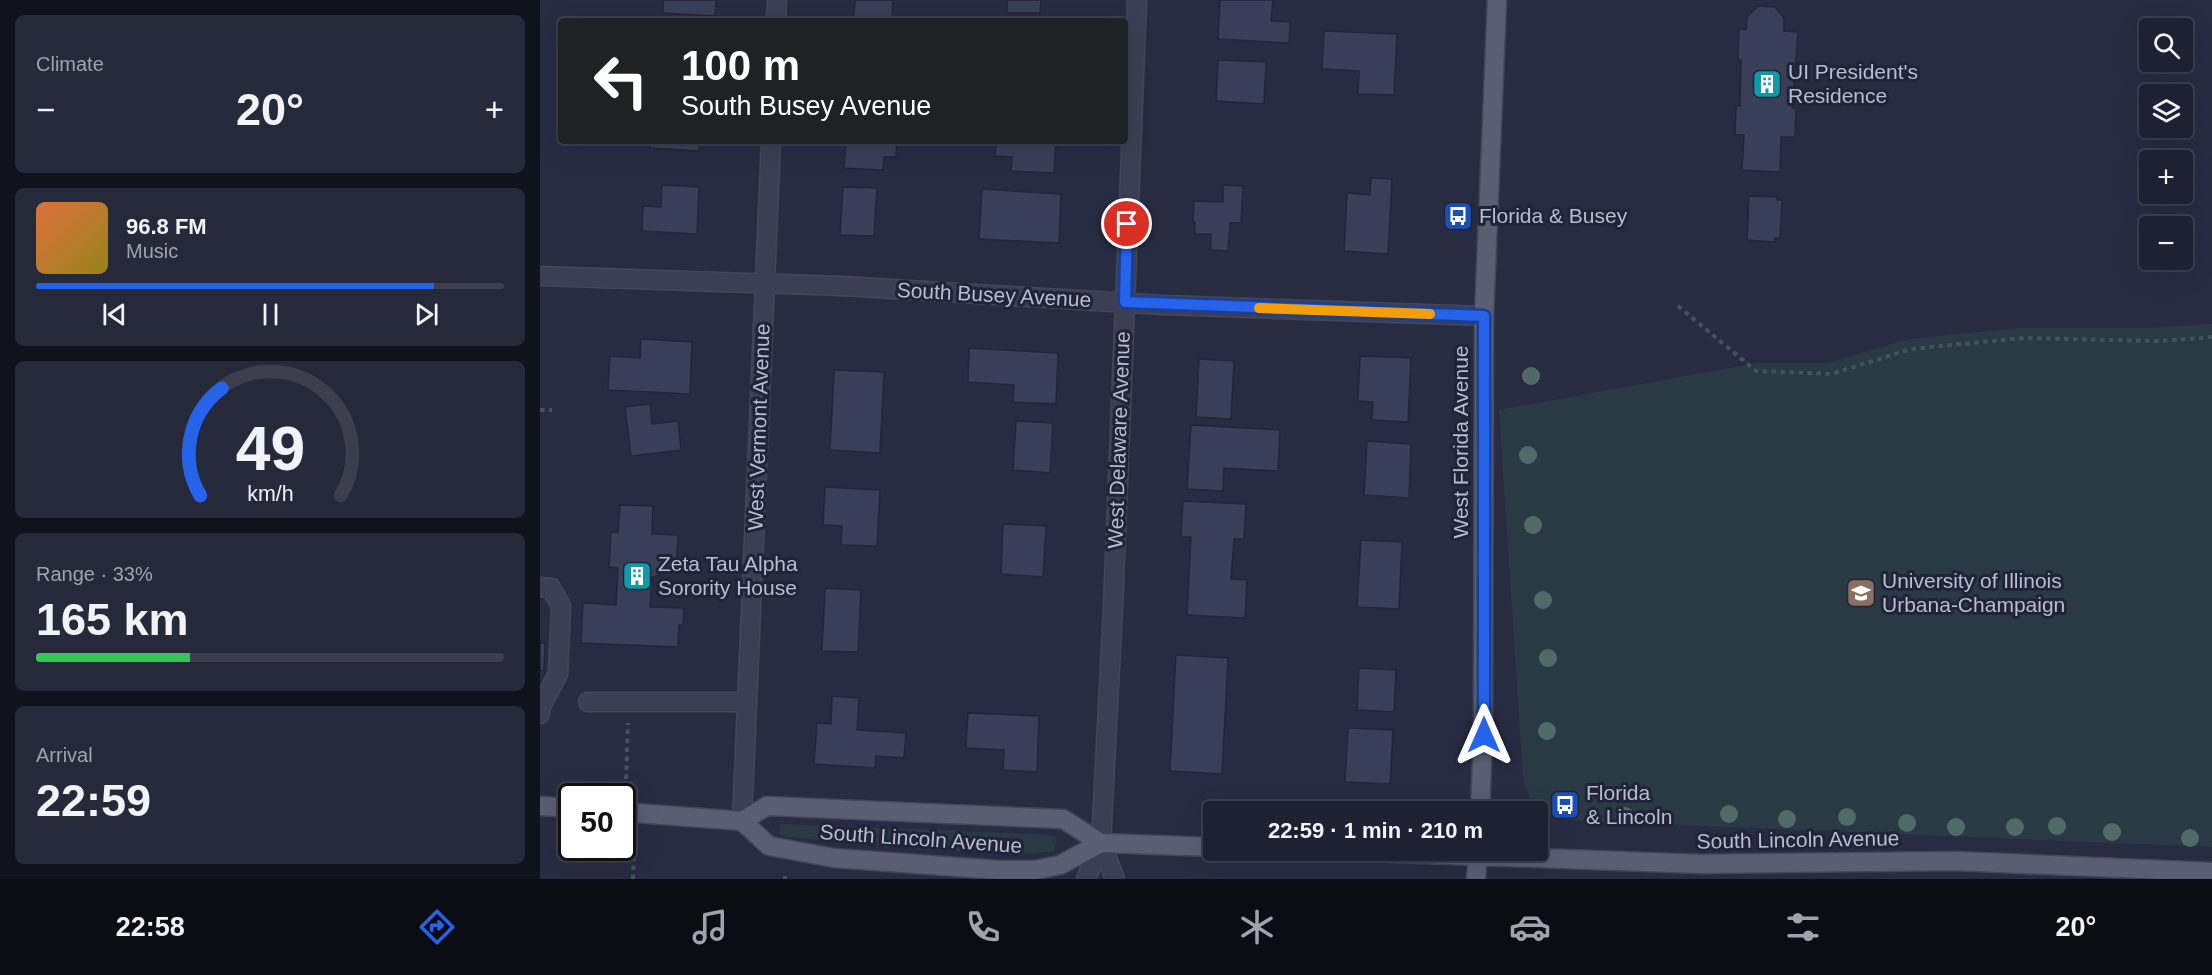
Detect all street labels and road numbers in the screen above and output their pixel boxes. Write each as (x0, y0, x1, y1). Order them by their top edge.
street label: South Busey Avenue (896, 278, 1092, 311)
street label: West Vermont Avenue (743, 323, 774, 531)
street label: West Delaware Avenue (1103, 331, 1134, 549)
street label: West Florida Avenue (1449, 346, 1472, 539)
street label: South Lincoln Avenue (819, 820, 1023, 857)
street label: South Lincoln Avenue (1696, 826, 1900, 853)

